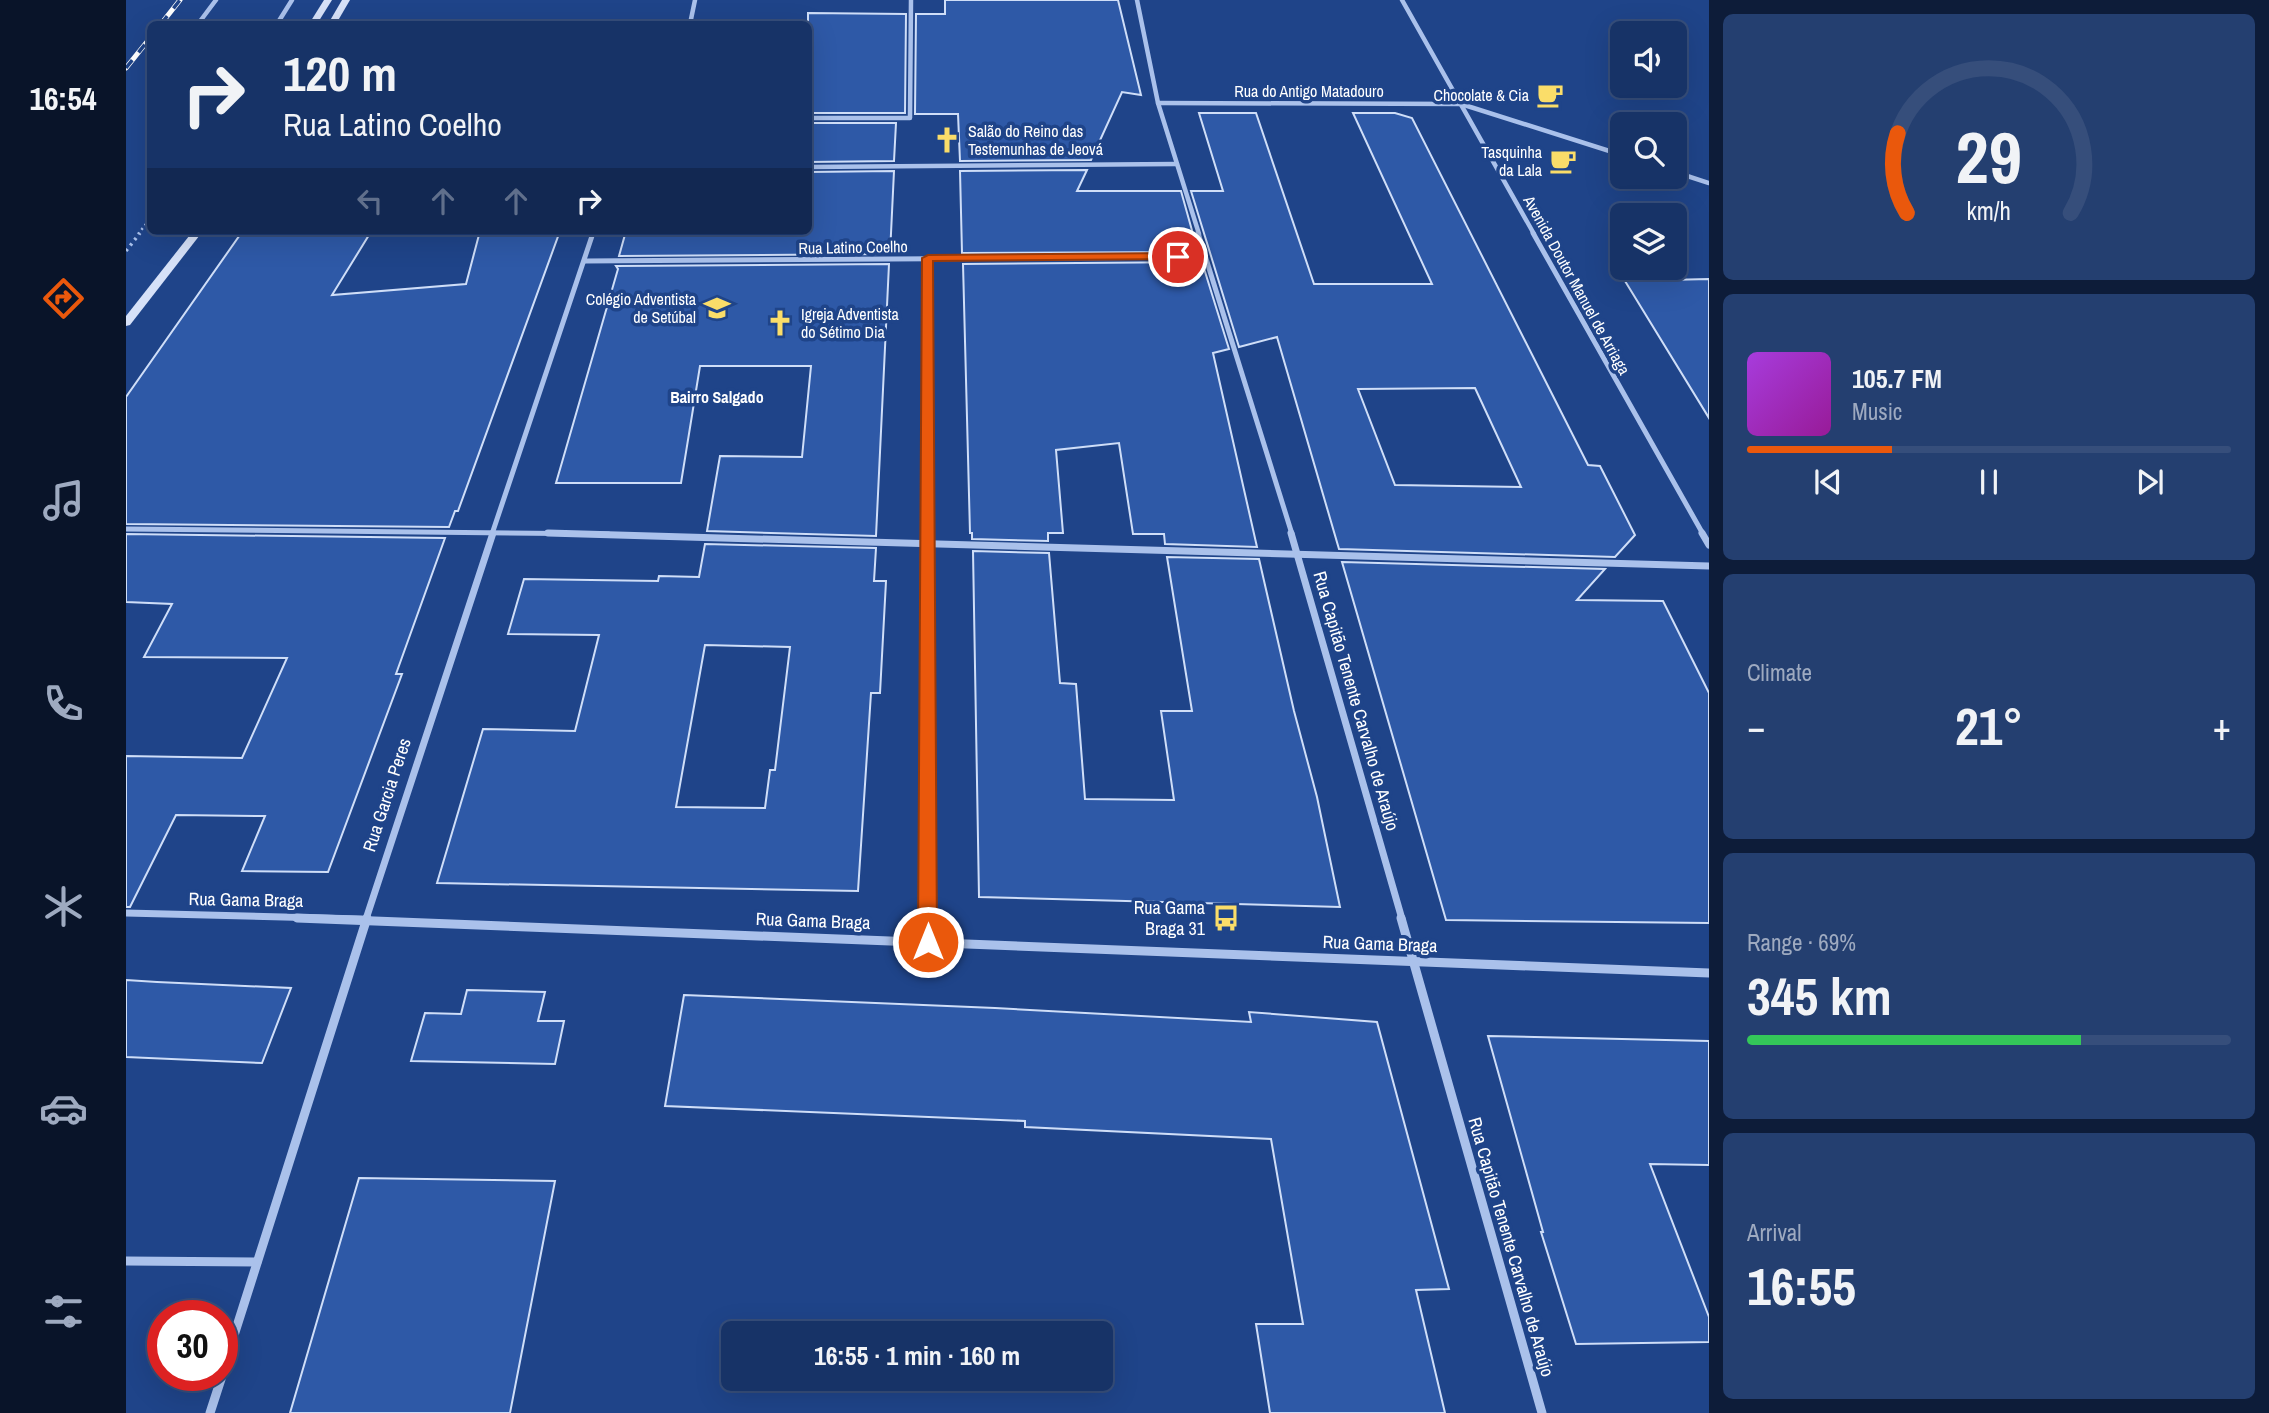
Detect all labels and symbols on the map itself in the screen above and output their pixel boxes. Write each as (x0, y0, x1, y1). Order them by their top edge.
street label: Rua do Antigo Matadouro (1234, 80, 1384, 102)
cafe icon: Chocolate & Cia (1535, 80, 1565, 110)
place label: Chocolate & Cia (1433, 84, 1530, 106)
place label: Salão do Reino das Testemunhas de Jeová (968, 120, 1104, 160)
church icon: Salão do Reino das Testemunhas de Jeová (932, 125, 962, 155)
place label: Tasquinha da Lala (1481, 141, 1543, 181)
cafe icon: Tasquinha da Lala (1548, 146, 1578, 176)
street label: Avenida Doutor Manuel de Arriaga (1518, 191, 1636, 379)
pin (1148, 227, 1208, 287)
street label: Rua Latino Coelho (798, 235, 908, 259)
place label: Colégio Adventista de Setúbal (586, 288, 697, 328)
school or university icon: Colégio Adventista de Setúbal (702, 293, 732, 323)
place label: Igreja Adventista do Sétimo Dia (801, 303, 899, 343)
church icon: Igreja Adventista do Sétimo Dia (765, 308, 795, 338)
district label: Bairro Salgado (670, 386, 764, 408)
street label: Rua Capitão Tenente Carvalho de Araújo (1307, 568, 1406, 834)
street label: Rua Garcia Peres (356, 735, 417, 855)
street label: Rua Gama Braga (188, 886, 304, 913)
place label: Rua Gama Braga 31 (1134, 895, 1206, 941)
bus stop icon: Rua Gama Braga 31 (1211, 903, 1241, 933)
position arrow (891, 905, 965, 979)
street label: Rua Gama Braga (755, 906, 871, 935)
street label: Rua Gama Braga (1322, 929, 1438, 958)
street label: Rua Capitão Tenente Carvalho de Araújo (1462, 1114, 1561, 1380)
speed limit sign: 30 (147, 1300, 238, 1391)

